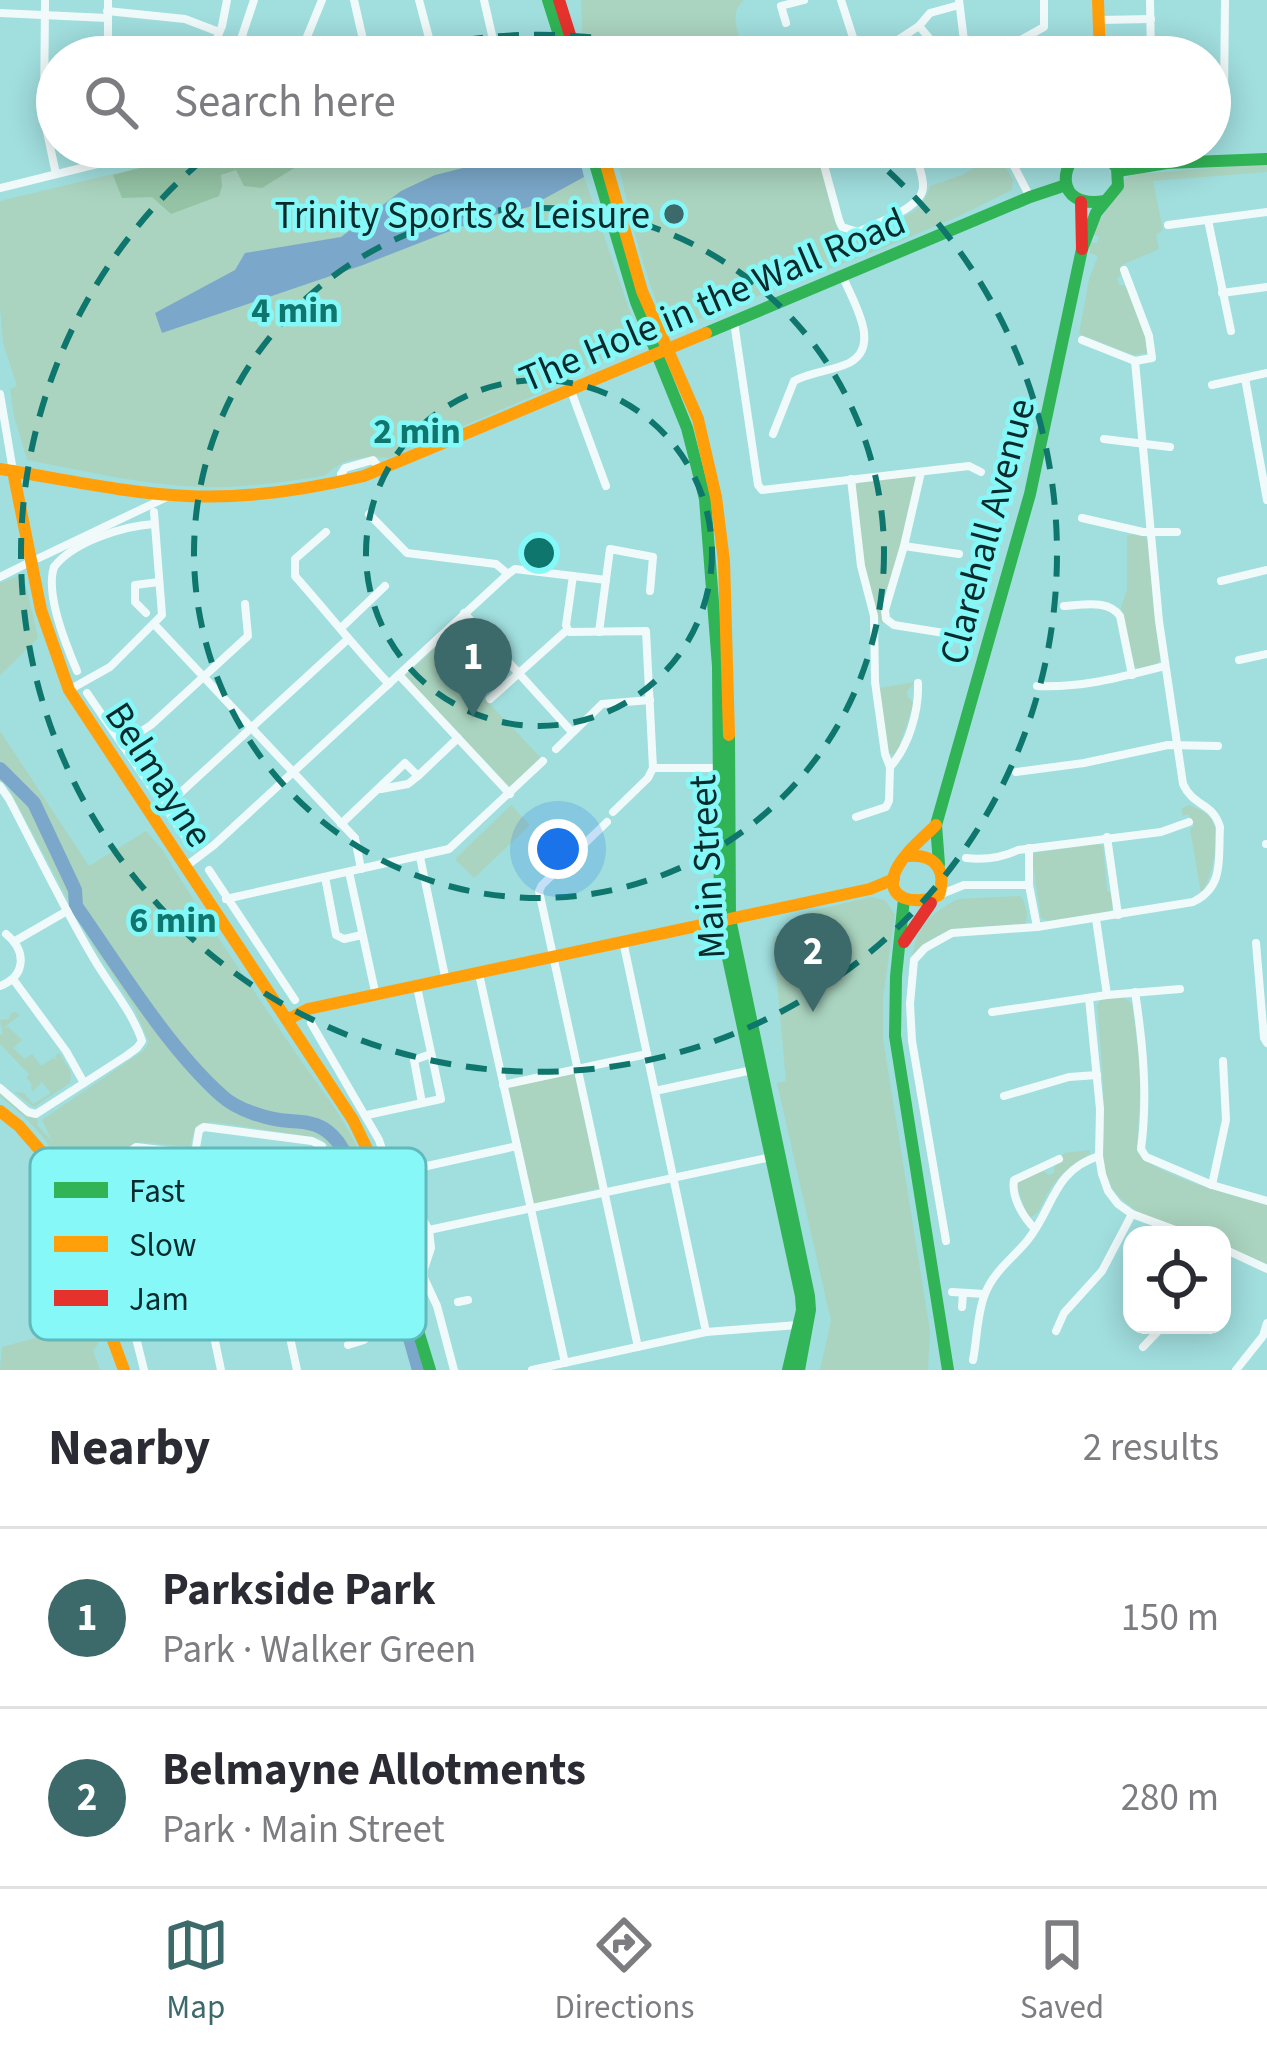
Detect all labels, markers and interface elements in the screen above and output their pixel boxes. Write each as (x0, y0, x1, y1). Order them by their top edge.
search box (36, 36, 1231, 168)
icon: search (78, 69, 144, 135)
text: Search here (174, 70, 396, 134)
place label: Trinity Sports & Leisure (275, 188, 650, 244)
street label: The Hole in the Wall Road (511, 194, 914, 408)
marker: Trinity Sports & Leisure (661, 201, 687, 227)
text: 4 min (251, 285, 339, 336)
street label: Clarehall Avenue (926, 392, 1050, 671)
text: 2 min (373, 406, 461, 457)
centre of rings (518, 532, 560, 574)
pin: 1 (434, 618, 512, 717)
street label: Belmayne (90, 691, 226, 859)
street label: Main Street (675, 773, 741, 960)
your location (528, 819, 588, 879)
text: 6 min (129, 895, 217, 946)
pin: 2 (774, 913, 852, 1012)
legend (30, 1148, 426, 1340)
text: Fast (129, 1168, 185, 1215)
text: Slow (129, 1222, 197, 1269)
map controls (1123, 1226, 1231, 1334)
button: locate (1123, 1226, 1231, 1334)
text: Jam (129, 1276, 189, 1323)
text: Nearby (48, 1412, 210, 1484)
text: 2 results (1083, 1420, 1219, 1476)
text: Parkside Park (162, 1558, 436, 1622)
text: 1 (77, 1590, 97, 1646)
text: 150 m (1121, 1590, 1219, 1646)
text: Park · Walker Green (162, 1622, 476, 1678)
text: Belmayne Allotments (162, 1738, 586, 1802)
text: 2 (77, 1770, 97, 1826)
text: 280 m (1121, 1770, 1219, 1826)
text: Park · Main Street (162, 1802, 445, 1858)
tab: Map (163, 1912, 229, 2031)
tab: Directions (555, 1912, 694, 2031)
tab: Saved (1020, 1912, 1104, 2031)

